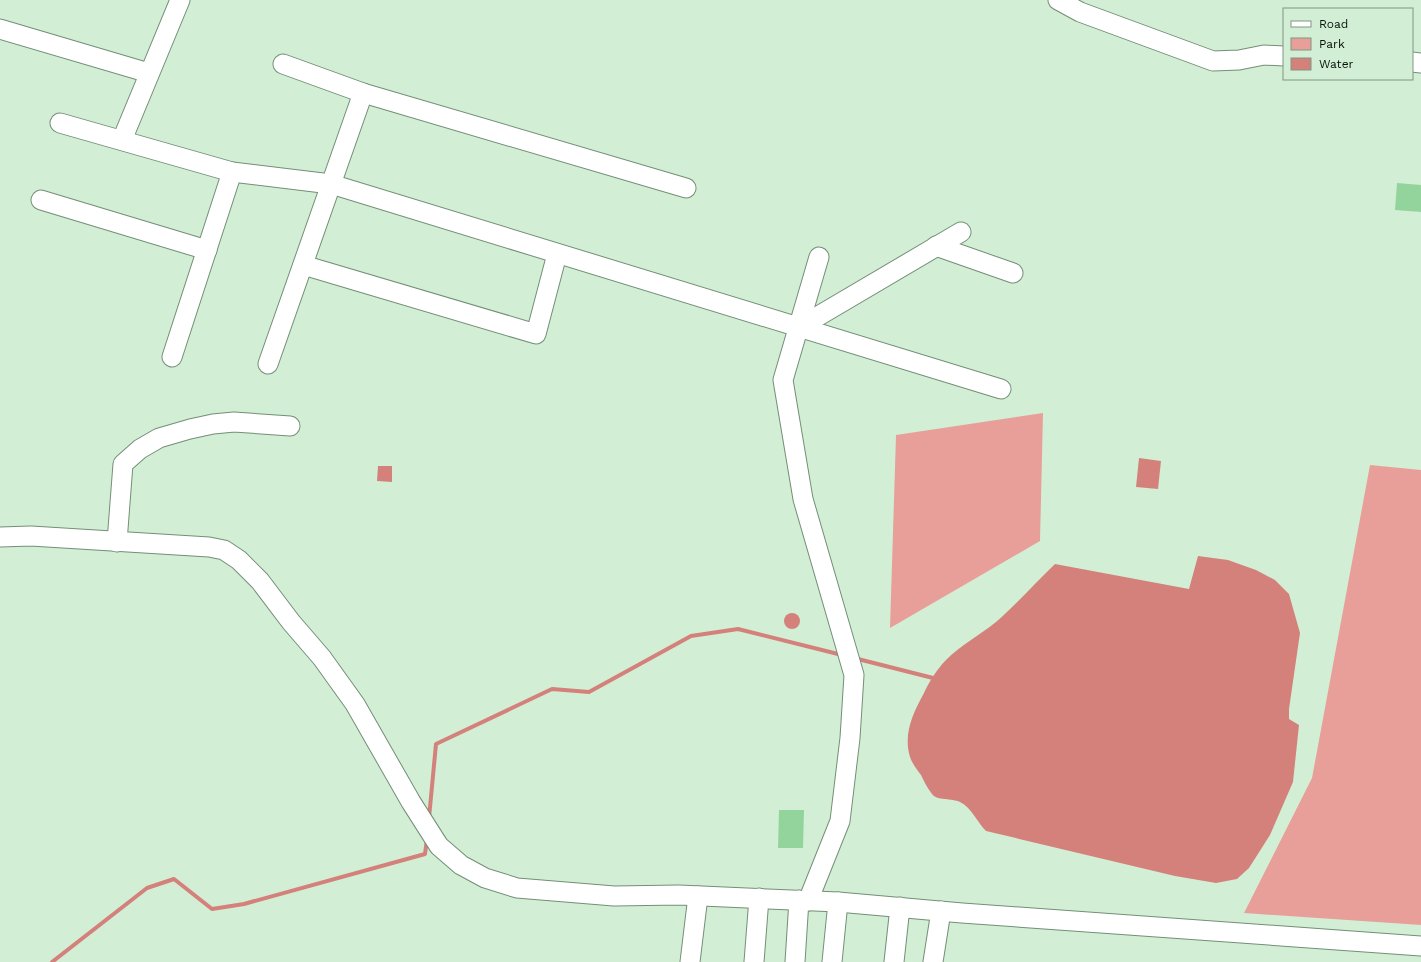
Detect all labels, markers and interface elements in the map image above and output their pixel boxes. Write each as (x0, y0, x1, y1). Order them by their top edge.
legend (1283, 8, 1413, 80)
text: Road (1319, 17, 1348, 31)
text: Park (1319, 37, 1345, 51)
text: Water (1319, 57, 1354, 71)

